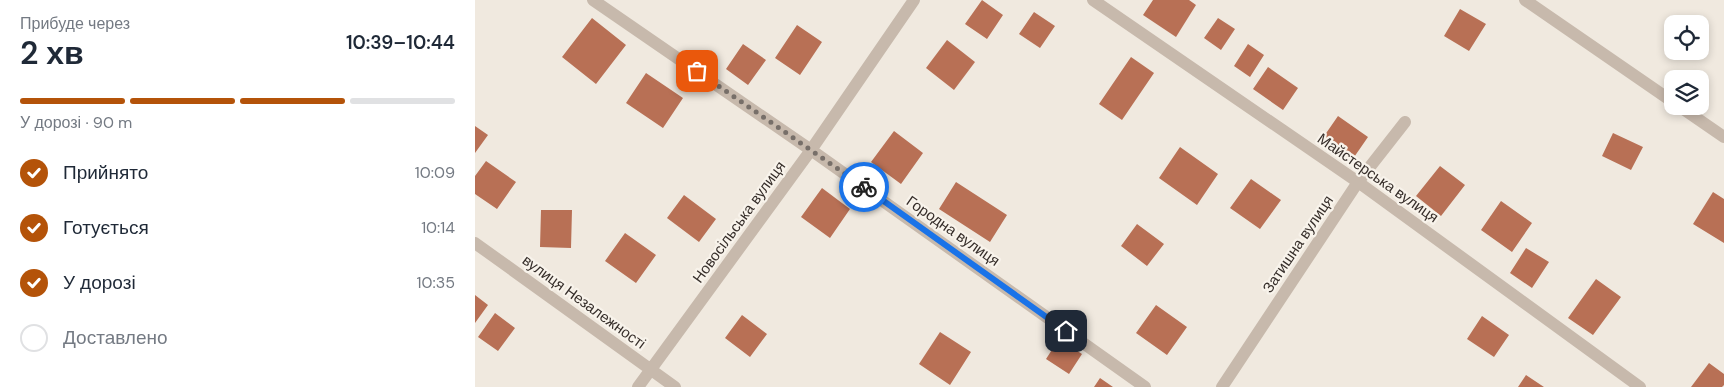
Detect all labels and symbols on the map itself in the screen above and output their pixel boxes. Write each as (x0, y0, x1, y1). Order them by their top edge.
pin (676, 50, 718, 92)
street label: Майстерська вулиця (1314, 129, 1442, 227)
street label: Новосільська вулиця (688, 157, 790, 287)
courier (839, 162, 889, 212)
street label: Городна вулиця (902, 191, 1004, 271)
street label: Затишна вулиця (1258, 191, 1338, 297)
street label: вулиця Незалежності (518, 250, 650, 354)
pin (1045, 310, 1087, 352)

